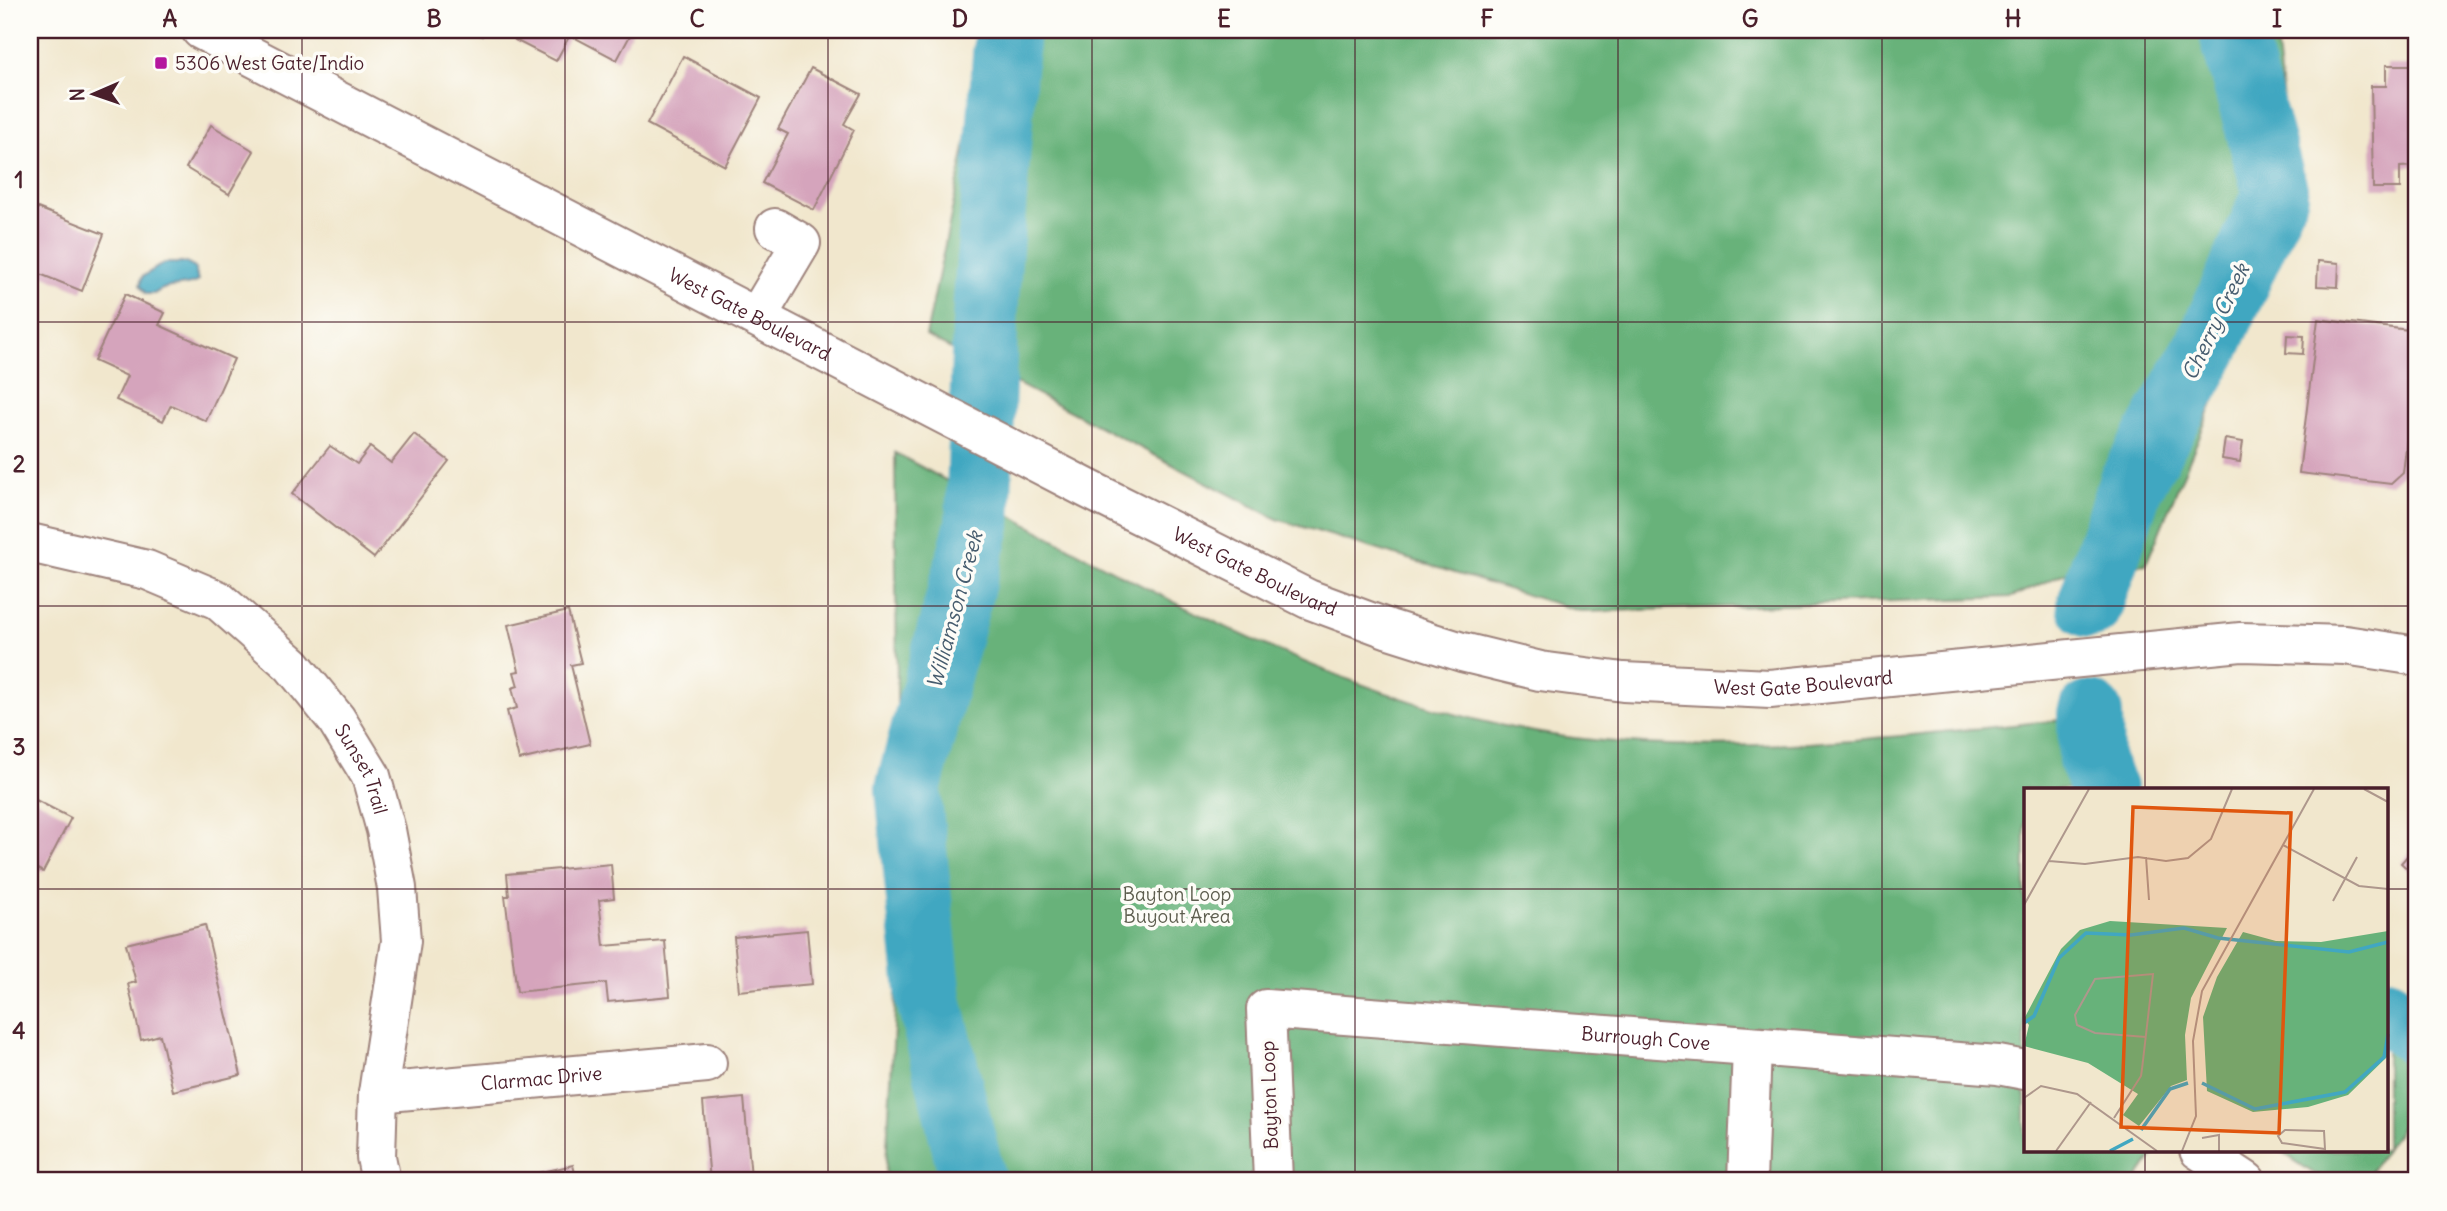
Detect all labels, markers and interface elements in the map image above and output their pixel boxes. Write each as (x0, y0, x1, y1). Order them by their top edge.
text: A (163, 4, 178, 33)
text: B (426, 4, 442, 33)
text: C (689, 4, 705, 33)
text: D (952, 4, 968, 33)
text: E (1217, 4, 1231, 33)
text: F (1480, 4, 1494, 33)
text: G (1742, 4, 1758, 33)
text: H (2005, 4, 2021, 33)
text: I (2272, 4, 2282, 33)
place label: 5306 West Gate/Indio (175, 51, 364, 75)
marker: 5306 West Gate/Indio (153, 55, 169, 71)
north arrow (60, 60, 130, 130)
text: N (65, 88, 89, 102)
text: 1 (14, 165, 24, 194)
water label: Cherry Creek (2176, 258, 2256, 384)
street label: West Gate Boulevard (665, 262, 835, 366)
text: 2 (13, 449, 26, 478)
street label: West Gate Boulevard (1169, 521, 1340, 621)
water label: Williamson Creek (921, 527, 989, 692)
street label: West Gate Boulevard (1713, 665, 1894, 701)
street label: Sunset Trail (330, 719, 393, 817)
text: 3 (12, 732, 26, 761)
inset map (2024, 788, 2388, 1152)
park label: Bayton Loop Buyout Area (1123, 882, 1231, 928)
text: 4 (12, 1016, 26, 1045)
street label: Burrough Cove (1580, 1021, 1711, 1055)
street label: Bayton Loop (1255, 1040, 1283, 1150)
street label: Clarmac Drive (479, 1061, 603, 1096)

